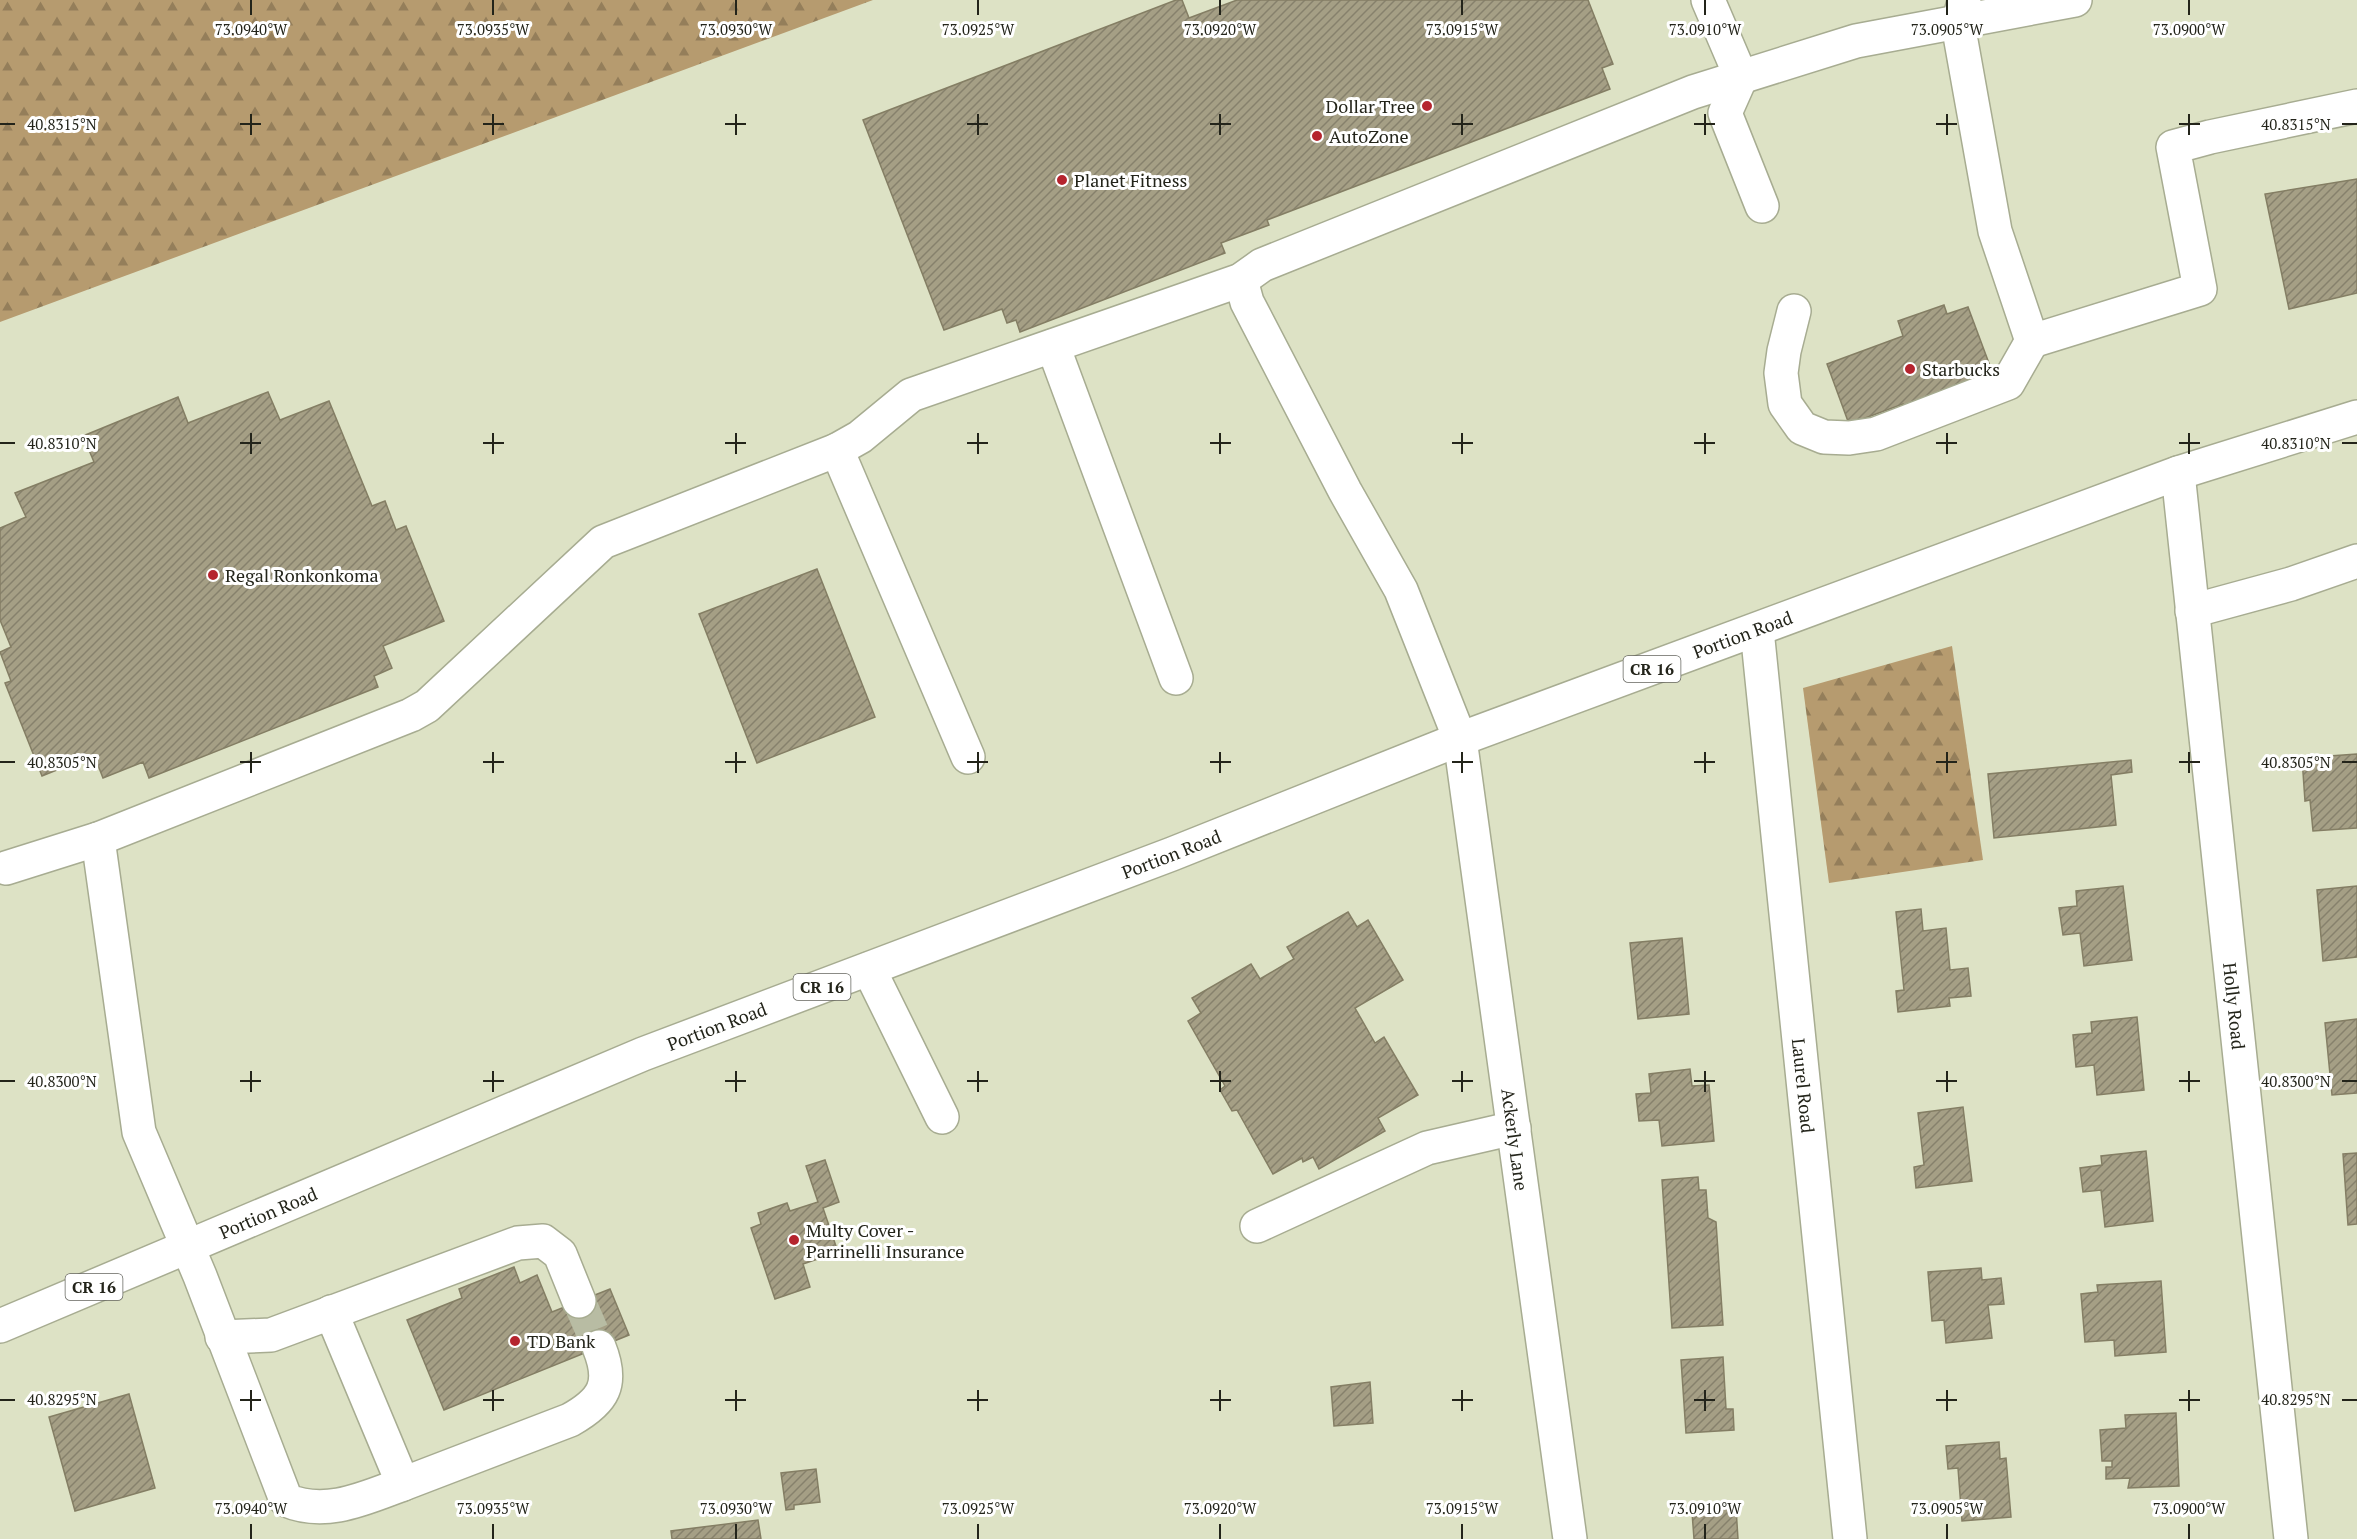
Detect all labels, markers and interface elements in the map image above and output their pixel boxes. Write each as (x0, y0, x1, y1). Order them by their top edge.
text: 73.0940°W (215, 19, 288, 39)
text: 73.0935°W (457, 19, 530, 39)
text: 73.0930°W (700, 19, 773, 39)
text: 73.0925°W (942, 19, 1015, 39)
text: 73.0920°W (1184, 19, 1257, 39)
text: 73.0915°W (1426, 19, 1499, 39)
text: 73.0910°W (1669, 19, 1742, 39)
text: 73.0905°W (1911, 19, 1984, 39)
text: 73.0900°W (2153, 19, 2226, 39)
place label: Dollar Tree (1325, 94, 1415, 118)
marker: Dollar Tree (1420, 99, 1434, 113)
text: 40.8315°N (27, 114, 97, 134)
text: 40.8315°N (2261, 114, 2331, 134)
place label: AutoZone (1329, 124, 1409, 148)
marker: AutoZone (1310, 129, 1324, 143)
place label: Planet Fitness (1074, 168, 1187, 192)
marker: Planet Fitness (1055, 173, 1069, 187)
place label: Starbucks (1922, 357, 2000, 381)
marker: Starbucks (1903, 362, 1917, 376)
text: 40.8310°N (27, 433, 97, 453)
text: 40.8310°N (2261, 433, 2331, 453)
place label: Regal Ronkonkoma (225, 563, 379, 587)
marker: Regal Ronkonkoma (206, 568, 220, 582)
street label: Portion Road (1689, 605, 1796, 664)
road number: CR 16 (1624, 656, 1680, 682)
text: 40.8305°N (27, 752, 97, 772)
text: 40.8305°N (2261, 752, 2331, 772)
street label: Portion Road (1118, 824, 1224, 884)
street label: Holly Road (2218, 961, 2251, 1051)
road number: CR 16 (794, 974, 850, 1000)
street label: Portion Road (664, 996, 770, 1056)
street label: Laurel Road (1787, 1037, 1820, 1134)
text: 40.8300°N (27, 1071, 97, 1091)
text: 40.8300°N (2261, 1071, 2331, 1091)
street label: Ackerly Lane (1496, 1087, 1534, 1192)
street label: Portion Road (215, 1181, 321, 1244)
place label: Multy Cover - Parrinelli Insurance (806, 1218, 964, 1263)
marker: Multy Cover - Parrinelli Insurance (787, 1233, 801, 1247)
road number: CR 16 (66, 1274, 122, 1300)
place label: TD Bank (527, 1329, 596, 1353)
marker: TD Bank (508, 1334, 522, 1348)
text: 40.8295°N (27, 1389, 97, 1409)
text: 40.8295°N (2261, 1389, 2331, 1409)
text: 73.0940°W (215, 1498, 288, 1518)
text: 73.0935°W (457, 1498, 530, 1518)
text: 73.0930°W (700, 1498, 773, 1518)
text: 73.0925°W (942, 1498, 1015, 1518)
text: 73.0920°W (1184, 1498, 1257, 1518)
text: 73.0915°W (1426, 1498, 1499, 1518)
text: 73.0910°W (1669, 1498, 1742, 1518)
text: 73.0905°W (1911, 1498, 1984, 1518)
text: 73.0900°W (2153, 1498, 2226, 1518)

